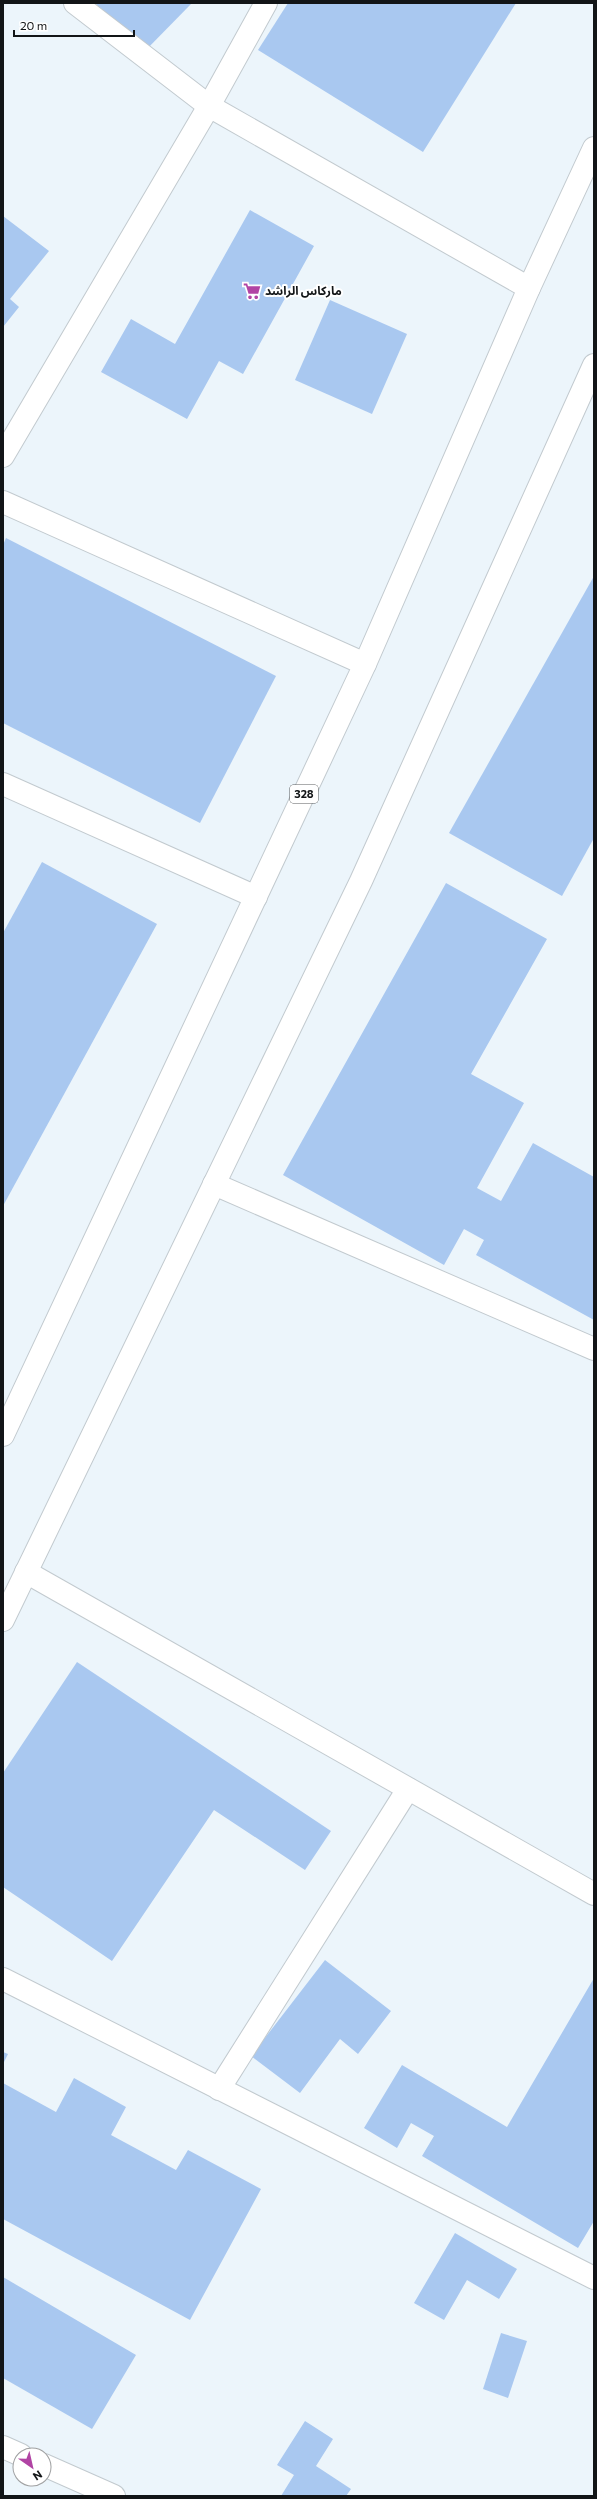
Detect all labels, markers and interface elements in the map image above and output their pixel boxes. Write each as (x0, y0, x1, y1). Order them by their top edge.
scale bar (14, 12, 134, 38)
text: 20 m (20, 18, 47, 32)
supermarket icon: ماركاس الراشد (242, 281, 262, 301)
place label: ماركاس الراشد (265, 283, 342, 298)
road number: 328 (290, 785, 318, 803)
north arrow (12, 2447, 52, 2487)
text: N (31, 2468, 45, 2483)

